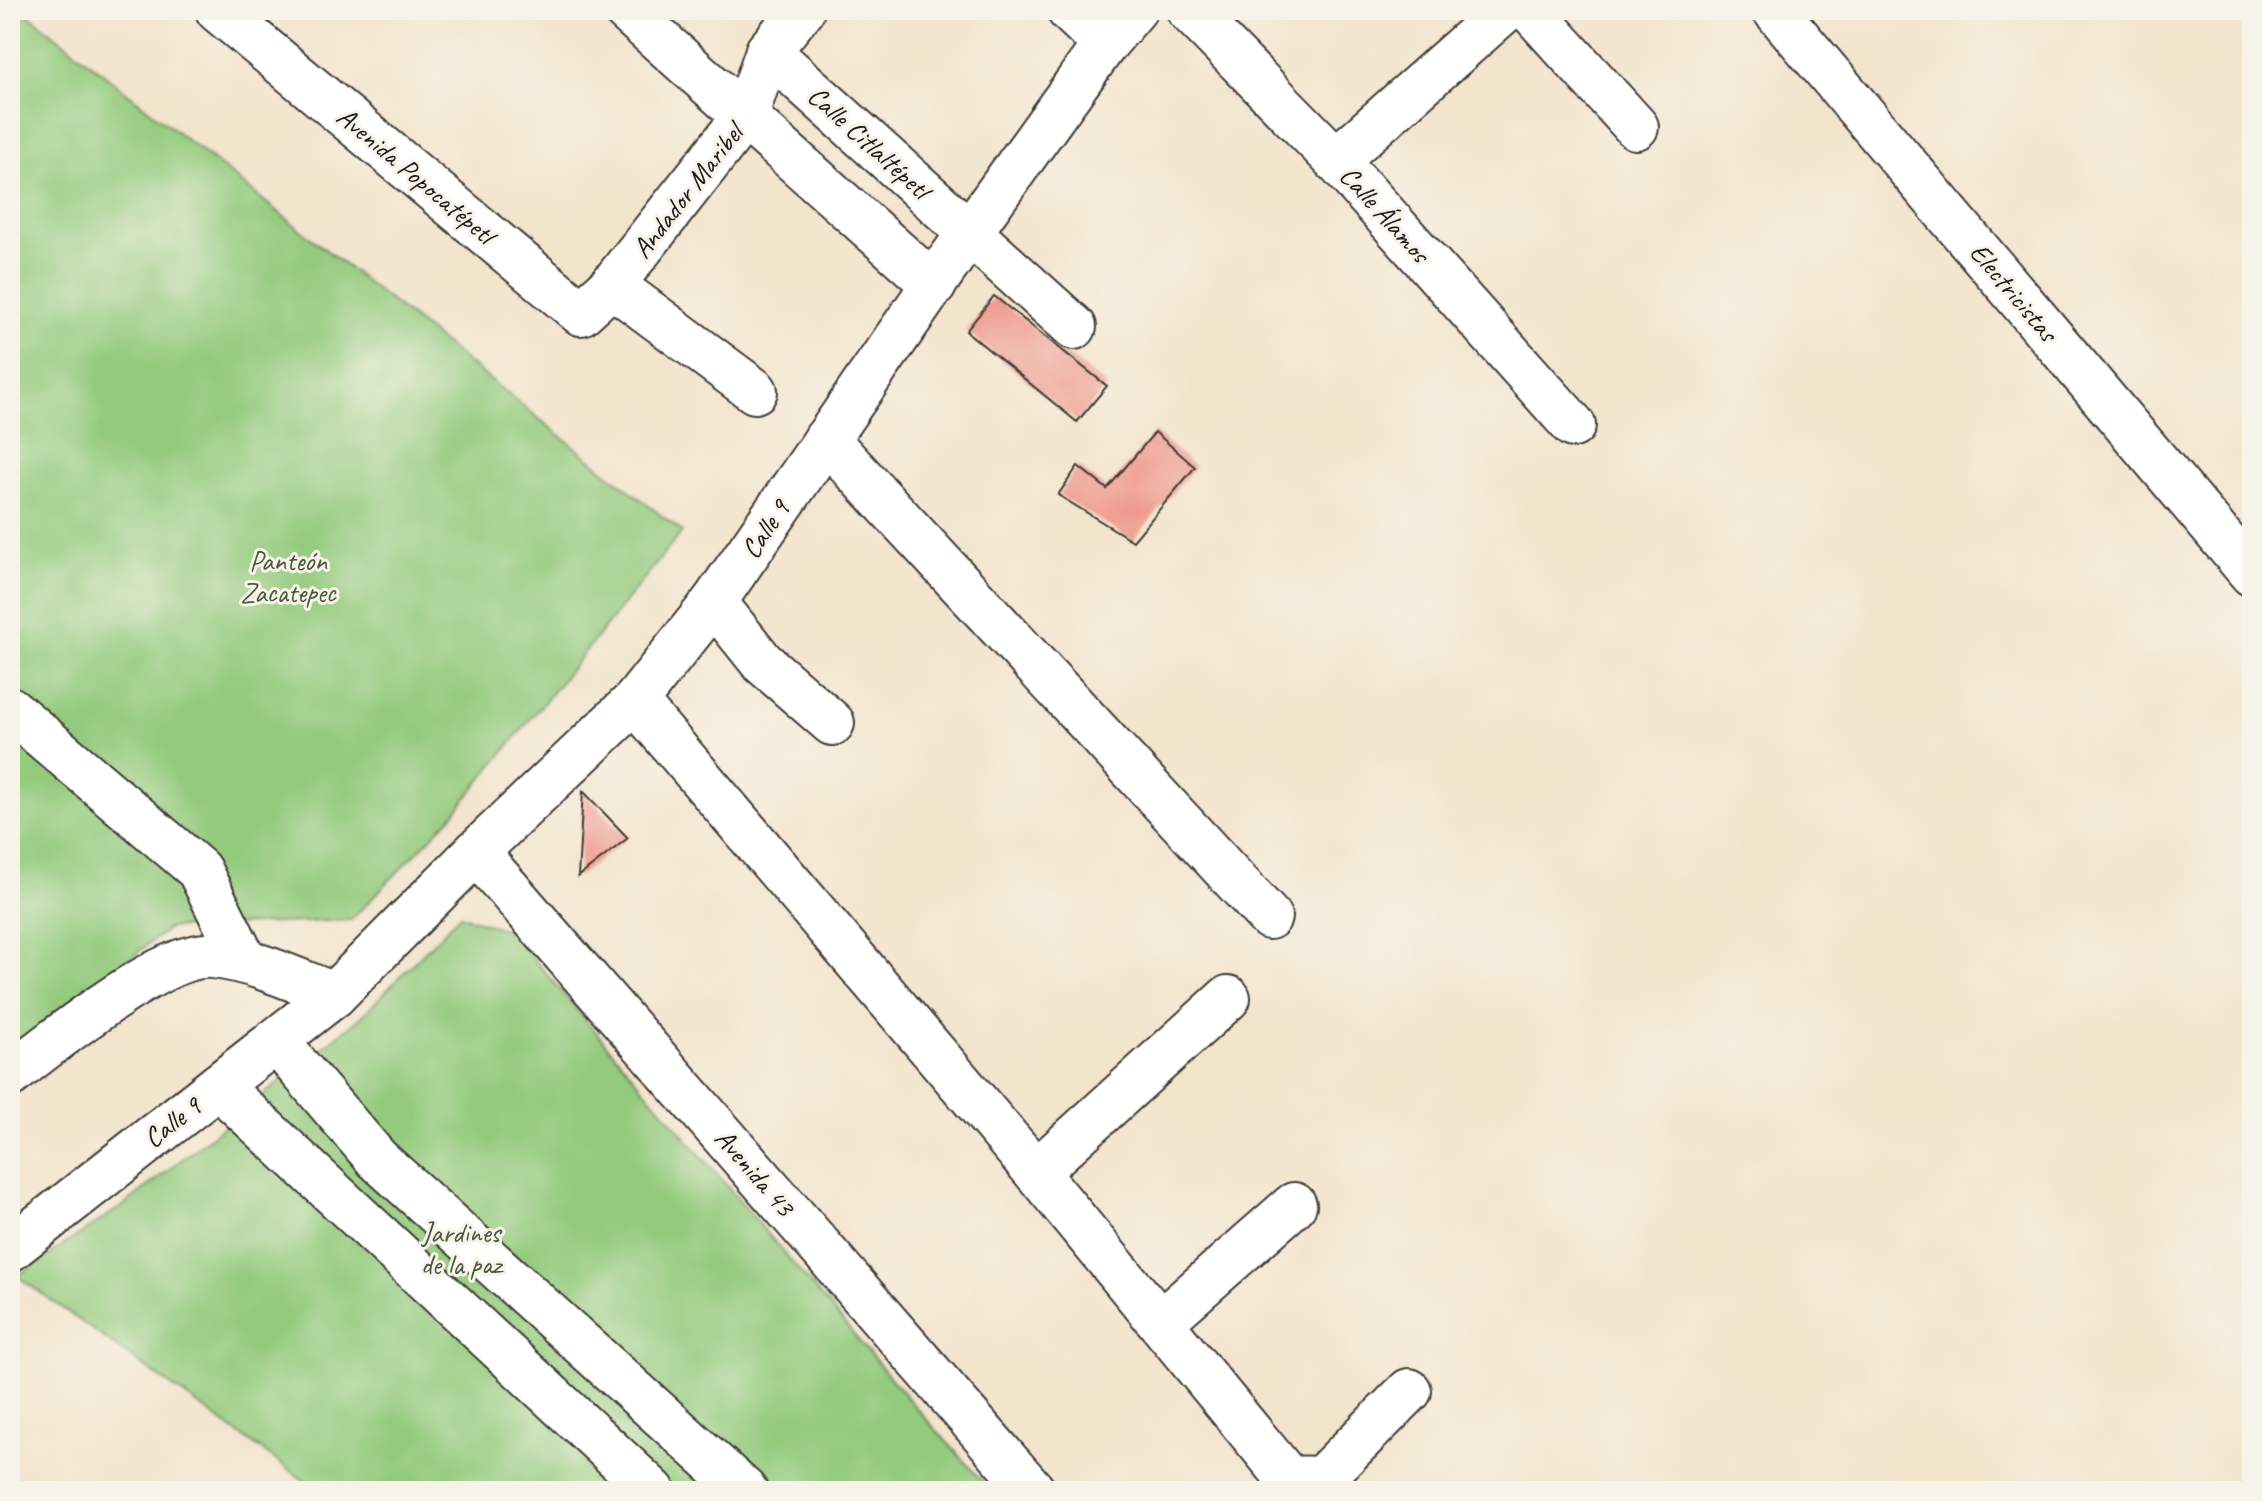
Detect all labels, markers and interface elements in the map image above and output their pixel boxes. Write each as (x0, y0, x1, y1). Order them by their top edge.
street label: Calle Citlaltépetl (801, 78, 941, 210)
street label: Avenida Popocatépetl (330, 99, 506, 255)
street label: Andador Maribel (624, 113, 753, 265)
street label: Calle Álamos (1332, 158, 1439, 272)
street label: Electricistas (1962, 235, 2067, 351)
street label: Calle 9 (733, 491, 799, 565)
park label: Panteón Zacatepec (240, 543, 338, 610)
street label: Calle 9 (136, 1087, 210, 1155)
street label: Avenida 43 (707, 1121, 804, 1225)
park label: Jardines de la paz (420, 1215, 504, 1282)

